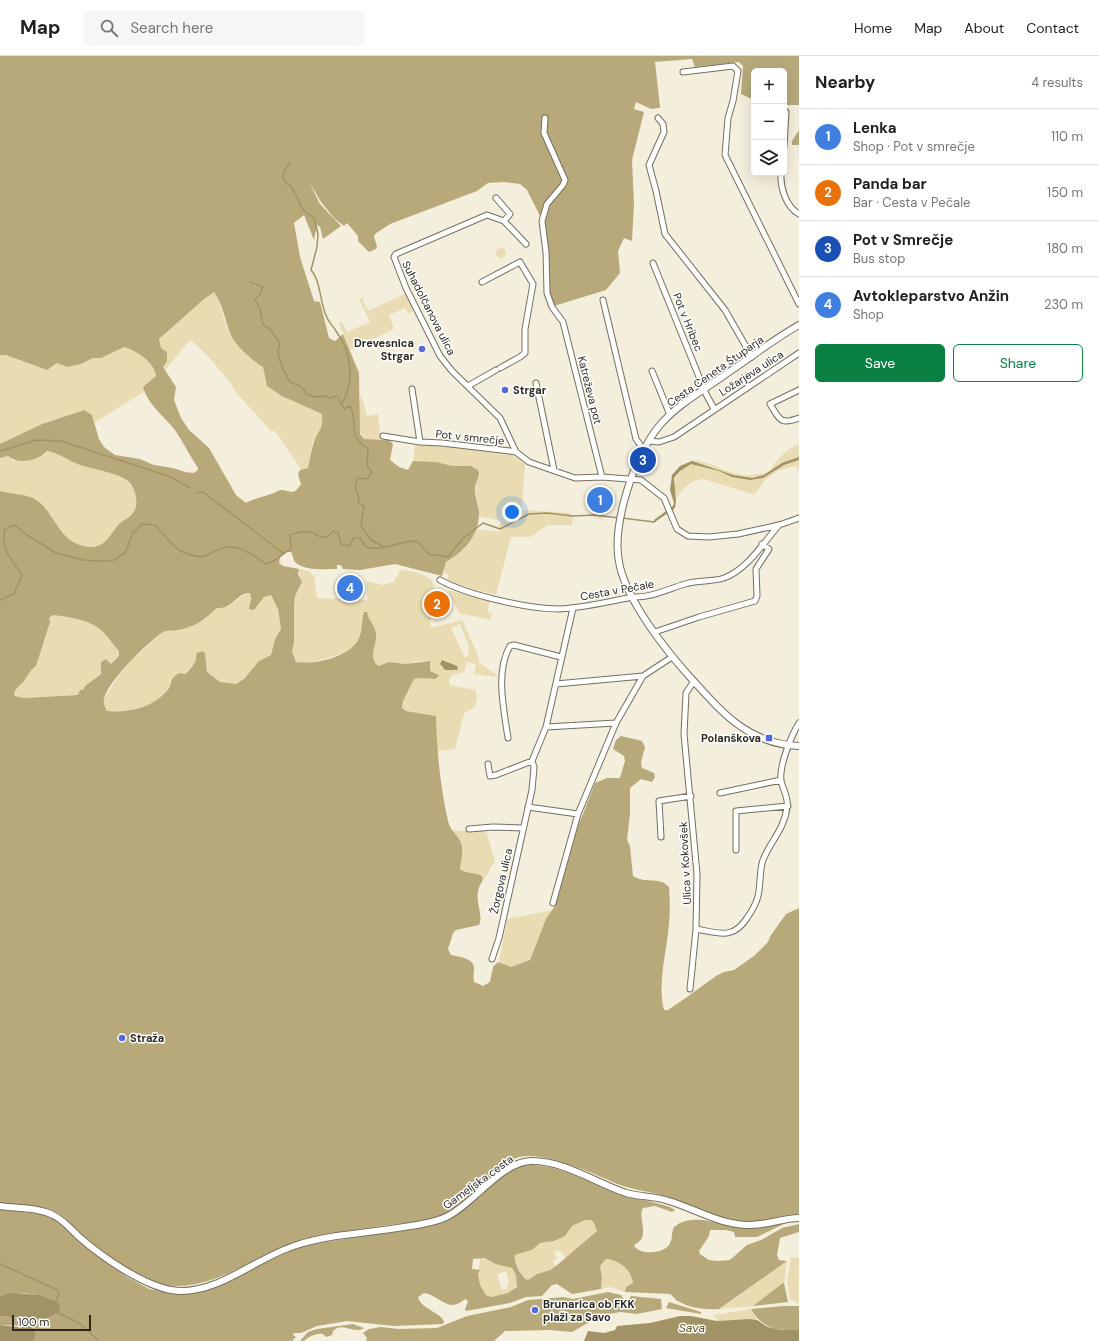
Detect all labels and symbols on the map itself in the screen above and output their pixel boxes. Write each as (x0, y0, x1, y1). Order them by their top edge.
street label: Suhadolčanova ulica (399, 259, 459, 357)
street label: Pot v Hribec (670, 291, 706, 353)
street label: Cesta Ceneta Štuparja (664, 332, 766, 410)
place label: Drevesnica Strgar (354, 336, 414, 363)
marker: Drevesnica Strgar (417, 344, 427, 354)
street label: Ložarjeva ulica (716, 347, 786, 399)
street label: Katreževa pot (575, 355, 605, 425)
place label: Strgar (513, 383, 547, 397)
marker: Strgar (500, 385, 510, 395)
street label: Pot v smrečje (435, 426, 505, 448)
pin: 3 (630, 445, 656, 475)
pin: 1 (587, 485, 613, 515)
your location (502, 502, 522, 522)
pin: 4 (337, 573, 363, 603)
street label: Cesta v Pečale (579, 577, 655, 603)
pin: 2 (424, 589, 450, 619)
place label: Polanškova (701, 731, 761, 745)
marker: Polanškova (764, 733, 774, 743)
street label: Ulica v Kokovšek (676, 821, 694, 905)
street label: Žorgova ulica (487, 847, 515, 915)
place label: Straža (130, 1031, 164, 1045)
marker: Straža (117, 1033, 127, 1043)
street label: Gameljska cesta (440, 1152, 516, 1212)
place label: Brunarica ob FKK plaži za Savo (543, 1297, 635, 1324)
marker: Brunarica ob FKK plaži za Savo (530, 1305, 540, 1315)
scale bar (12, 1313, 91, 1332)
water label: Sava (679, 1320, 706, 1336)

